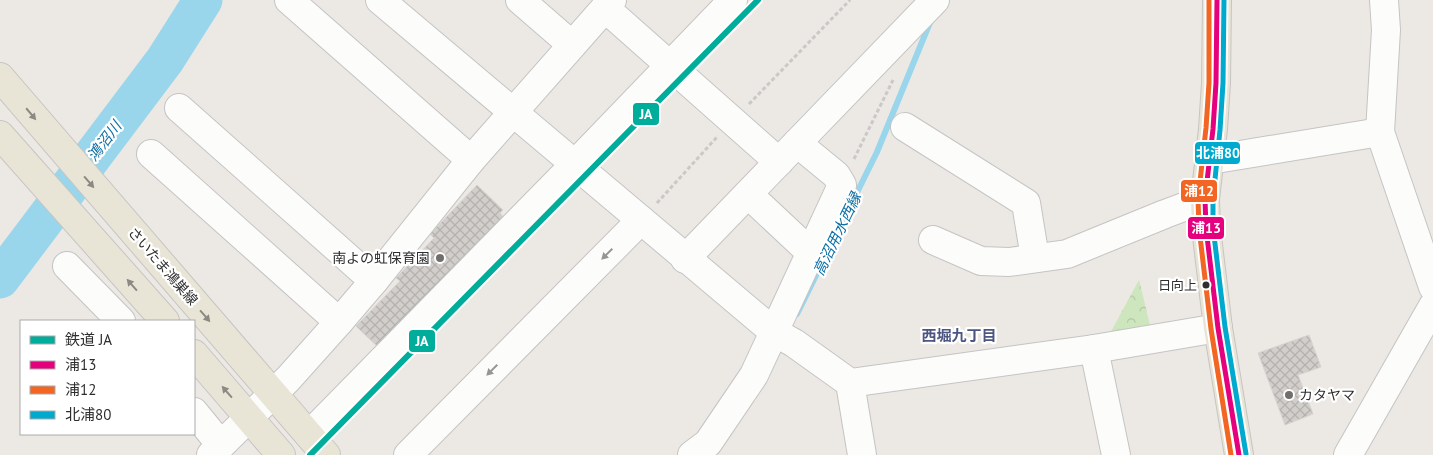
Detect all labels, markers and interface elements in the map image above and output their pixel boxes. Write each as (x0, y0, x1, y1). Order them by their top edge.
line badge: JA (632, 102, 660, 126)
text: JA (638, 105, 653, 123)
one-way arrow (25, 108, 36, 120)
water label: 鴻沼川 (83, 116, 126, 165)
line badge: 北浦80 (1194, 141, 1241, 165)
text: 北浦80 (1196, 144, 1240, 162)
one-way arrow (83, 175, 95, 187)
line badge: 浦12 (1180, 179, 1218, 203)
text: 浦12 (1184, 182, 1214, 200)
water label: 高沼用水西縁 (809, 188, 866, 279)
line badge: 浦13 (1187, 216, 1225, 240)
text: 浦13 (1191, 219, 1221, 237)
street label: さいたま鴻巣線 (124, 223, 202, 309)
one-way arrow (601, 248, 613, 260)
place label: 南よの虹保育園 (332, 249, 430, 267)
marker: 南よの虹保育園 (434, 252, 446, 264)
place label: 日向上 (1158, 277, 1197, 294)
one-way arrow (127, 278, 138, 291)
marker: 日向上 (1201, 280, 1211, 290)
one-way arrow (200, 309, 211, 322)
legend (20, 320, 195, 435)
district label: 西堀九丁目 (921, 326, 997, 345)
line badge: JA (408, 329, 436, 353)
text: 鉄道 JA (65, 330, 112, 349)
text: JA (414, 332, 429, 350)
text: 浦13 (65, 355, 96, 374)
one-way arrow (486, 363, 498, 375)
text: 浦12 (65, 380, 96, 399)
one-way arrow (221, 385, 232, 398)
place label: カタヤマ (1299, 386, 1355, 404)
marker: カタヤマ (1283, 389, 1295, 401)
text: 北浦80 (65, 405, 111, 424)

